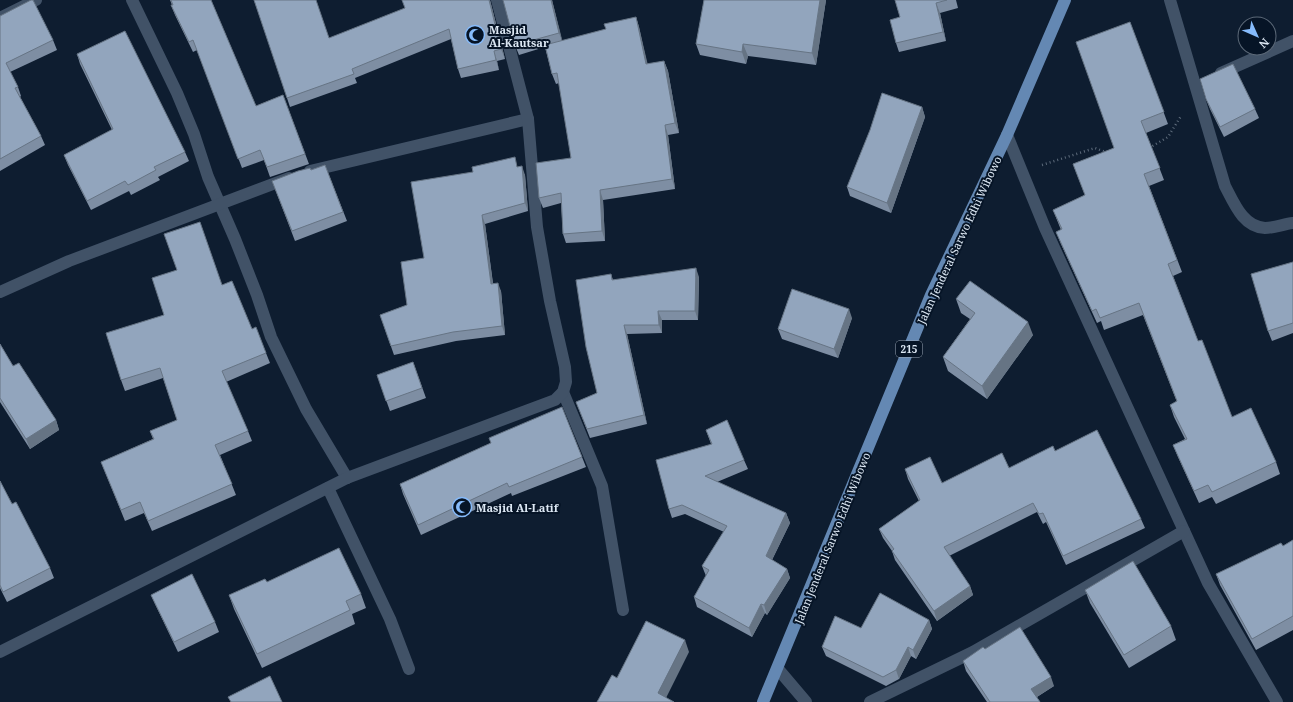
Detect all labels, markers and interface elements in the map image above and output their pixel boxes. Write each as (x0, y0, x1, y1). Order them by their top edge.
north arrow (1237, 16, 1277, 56)
place label: Masjid Al-Kautsar (489, 22, 549, 50)
mosque icon: Masjid Al-Kautsar (464, 24, 486, 46)
text: N (1256, 35, 1273, 52)
street label: Jalan Jenderal Sarwo Edhi Wibowo (913, 154, 1005, 327)
road number: 215 (896, 341, 922, 357)
street label: Jalan Jenderal Sarwo Edhi Wibowo (790, 450, 873, 627)
mosque icon: Masjid Al-Latif (451, 496, 473, 518)
place label: Masjid Al-Latif (476, 500, 560, 515)

